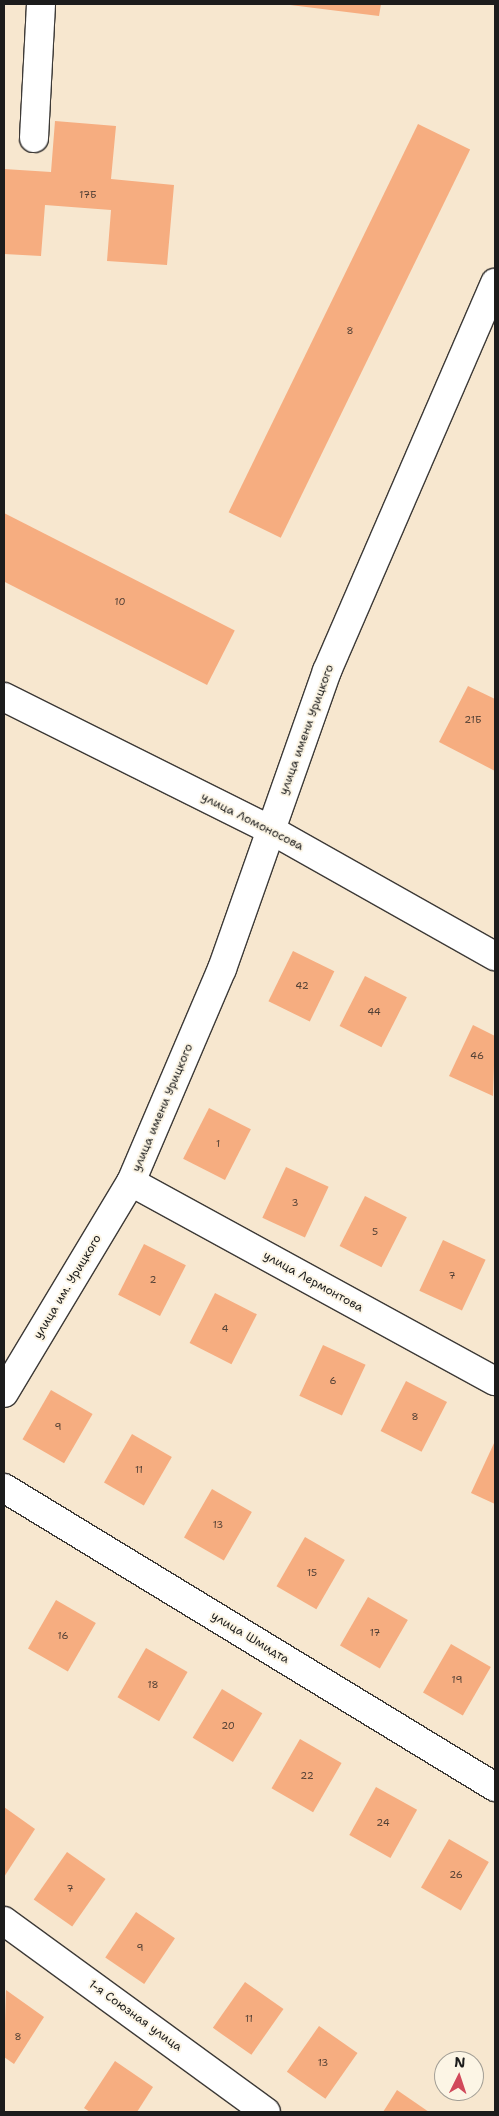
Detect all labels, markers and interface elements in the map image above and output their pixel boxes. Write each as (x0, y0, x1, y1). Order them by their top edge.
house number: 17Б (79, 189, 97, 201)
house number: 8 (347, 325, 353, 337)
house number: 10 (115, 596, 125, 608)
street label: улица имени Урицкого (277, 663, 337, 797)
house number: 21Б (464, 714, 482, 726)
street label: улица Ломоносова (198, 790, 306, 854)
house number: 42 (295, 980, 309, 992)
house number: 44 (367, 1006, 381, 1018)
street label: улица имени Урицкого (129, 1042, 197, 1174)
house number: 46 (470, 1050, 484, 1062)
house number: 1 (216, 1138, 220, 1150)
house number: 3 (292, 1197, 298, 1209)
house number: 5 (372, 1226, 378, 1238)
street label: улица им. Урицкого (31, 1232, 105, 1342)
street label: улица Лермонтова (261, 1249, 365, 1315)
house number: 7 (449, 1270, 455, 1282)
house number: 2 (150, 1274, 156, 1286)
house number: 4 (222, 1323, 228, 1335)
house number: 6 (330, 1375, 336, 1387)
house number: 8 (412, 1411, 418, 1423)
house number: 9 (55, 1421, 61, 1433)
house number: 11 (135, 1464, 143, 1476)
house number: 13 (213, 1519, 223, 1531)
house number: 15 (307, 1567, 317, 1579)
street label: улица Шмидта (208, 1609, 292, 1667)
house number: 17 (370, 1627, 380, 1639)
house number: 16 (58, 1630, 68, 1642)
house number: 19 (452, 1674, 462, 1686)
house number: 18 (147, 1679, 159, 1691)
house number: 20 (221, 1720, 235, 1732)
house number: 22 (300, 1770, 314, 1782)
house number: 24 (376, 1817, 390, 1829)
house number: 26 (449, 1869, 463, 1881)
house number: 7 (67, 1883, 73, 1895)
house number: 9 (137, 1942, 143, 1954)
street label: 1-я Союзная улица (86, 1977, 184, 2055)
house number: 11 (245, 2013, 253, 2025)
house number: 8 (15, 2031, 21, 2043)
north arrow (434, 2051, 484, 2101)
text: N (454, 2053, 466, 2071)
house number: 13 (318, 2057, 328, 2069)

